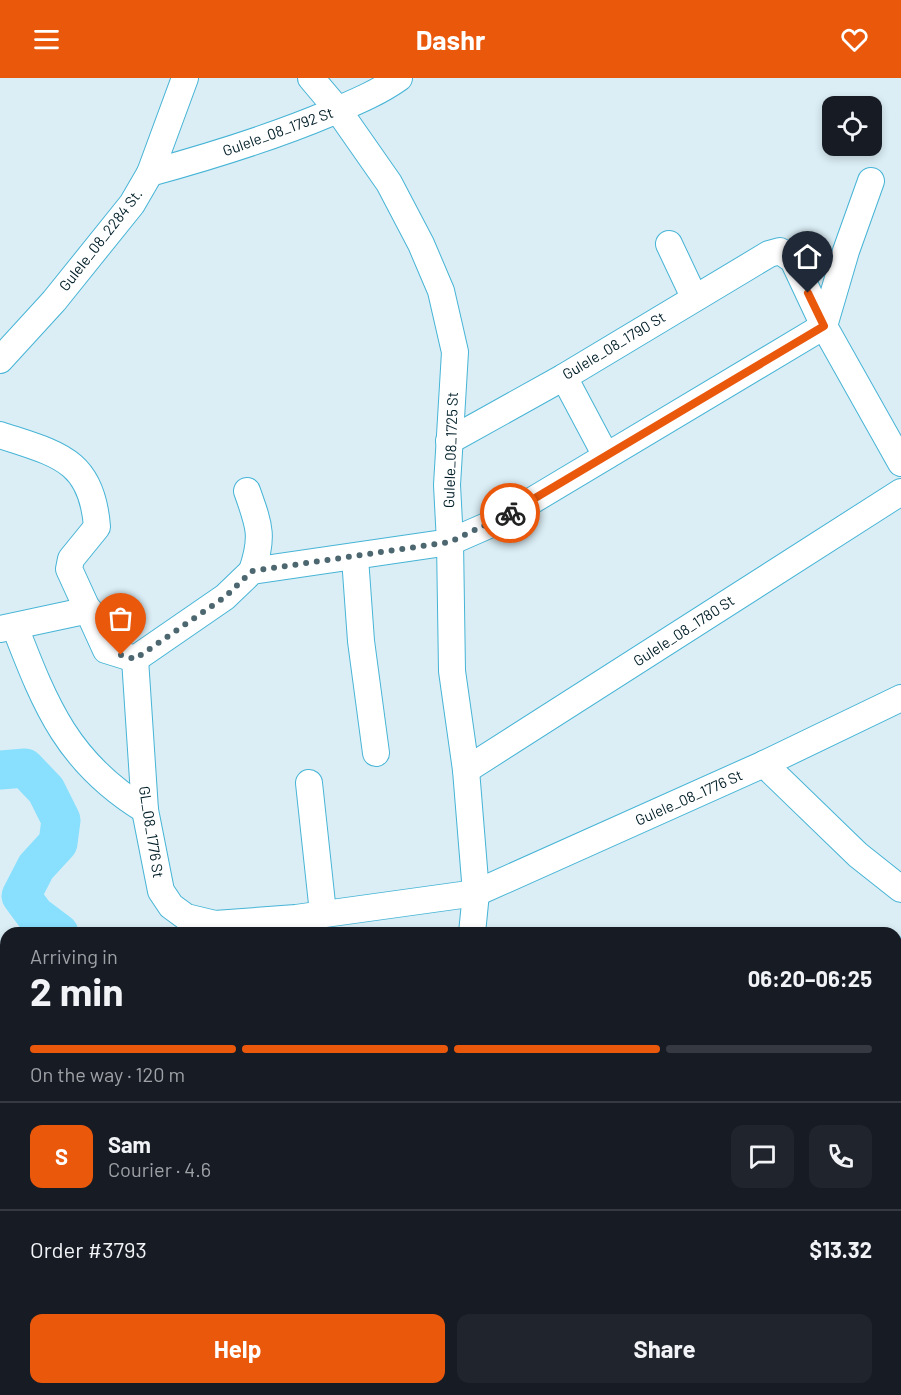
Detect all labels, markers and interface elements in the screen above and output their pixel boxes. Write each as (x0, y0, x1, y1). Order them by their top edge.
icon: menu (30, 23, 63, 56)
text: Dashr (416, 23, 485, 55)
icon: heart (838, 23, 871, 56)
map controls (822, 96, 882, 156)
button: locate (822, 96, 882, 156)
street label: Gulele_08_1792 St (220, 103, 335, 159)
street label: Gulele_08_2284 St. (55, 185, 146, 294)
pin (782, 231, 833, 293)
icon: home (791, 240, 824, 273)
street label: Gulele_08_1790 St (559, 307, 668, 383)
street label: Gulele_08_1725 St (439, 392, 461, 508)
courier (480, 483, 540, 543)
icon: bike (494, 497, 527, 530)
street label: Gulele_08_1780 St (630, 591, 737, 670)
pin (95, 593, 146, 655)
icon: bag (104, 602, 137, 635)
street label: Gulele_08_1776 St (632, 765, 745, 829)
street label: GL_08_1776 St (136, 785, 168, 879)
text: Arriving in (30, 944, 118, 968)
text: 06:20–06:25 (748, 965, 872, 991)
text: 2 min (30, 967, 123, 1014)
text: On the way · 120 m (30, 1062, 185, 1086)
button: chat (731, 1125, 794, 1188)
button: phone (809, 1125, 872, 1188)
text: Sam (108, 1131, 151, 1157)
text: S (55, 1143, 68, 1169)
text: Courier · 4.6 (108, 1157, 211, 1181)
text: Order #3793 (30, 1236, 147, 1262)
text: $13.32 (810, 1236, 872, 1262)
button: Help (30, 1314, 445, 1383)
button: Share (457, 1314, 872, 1383)

